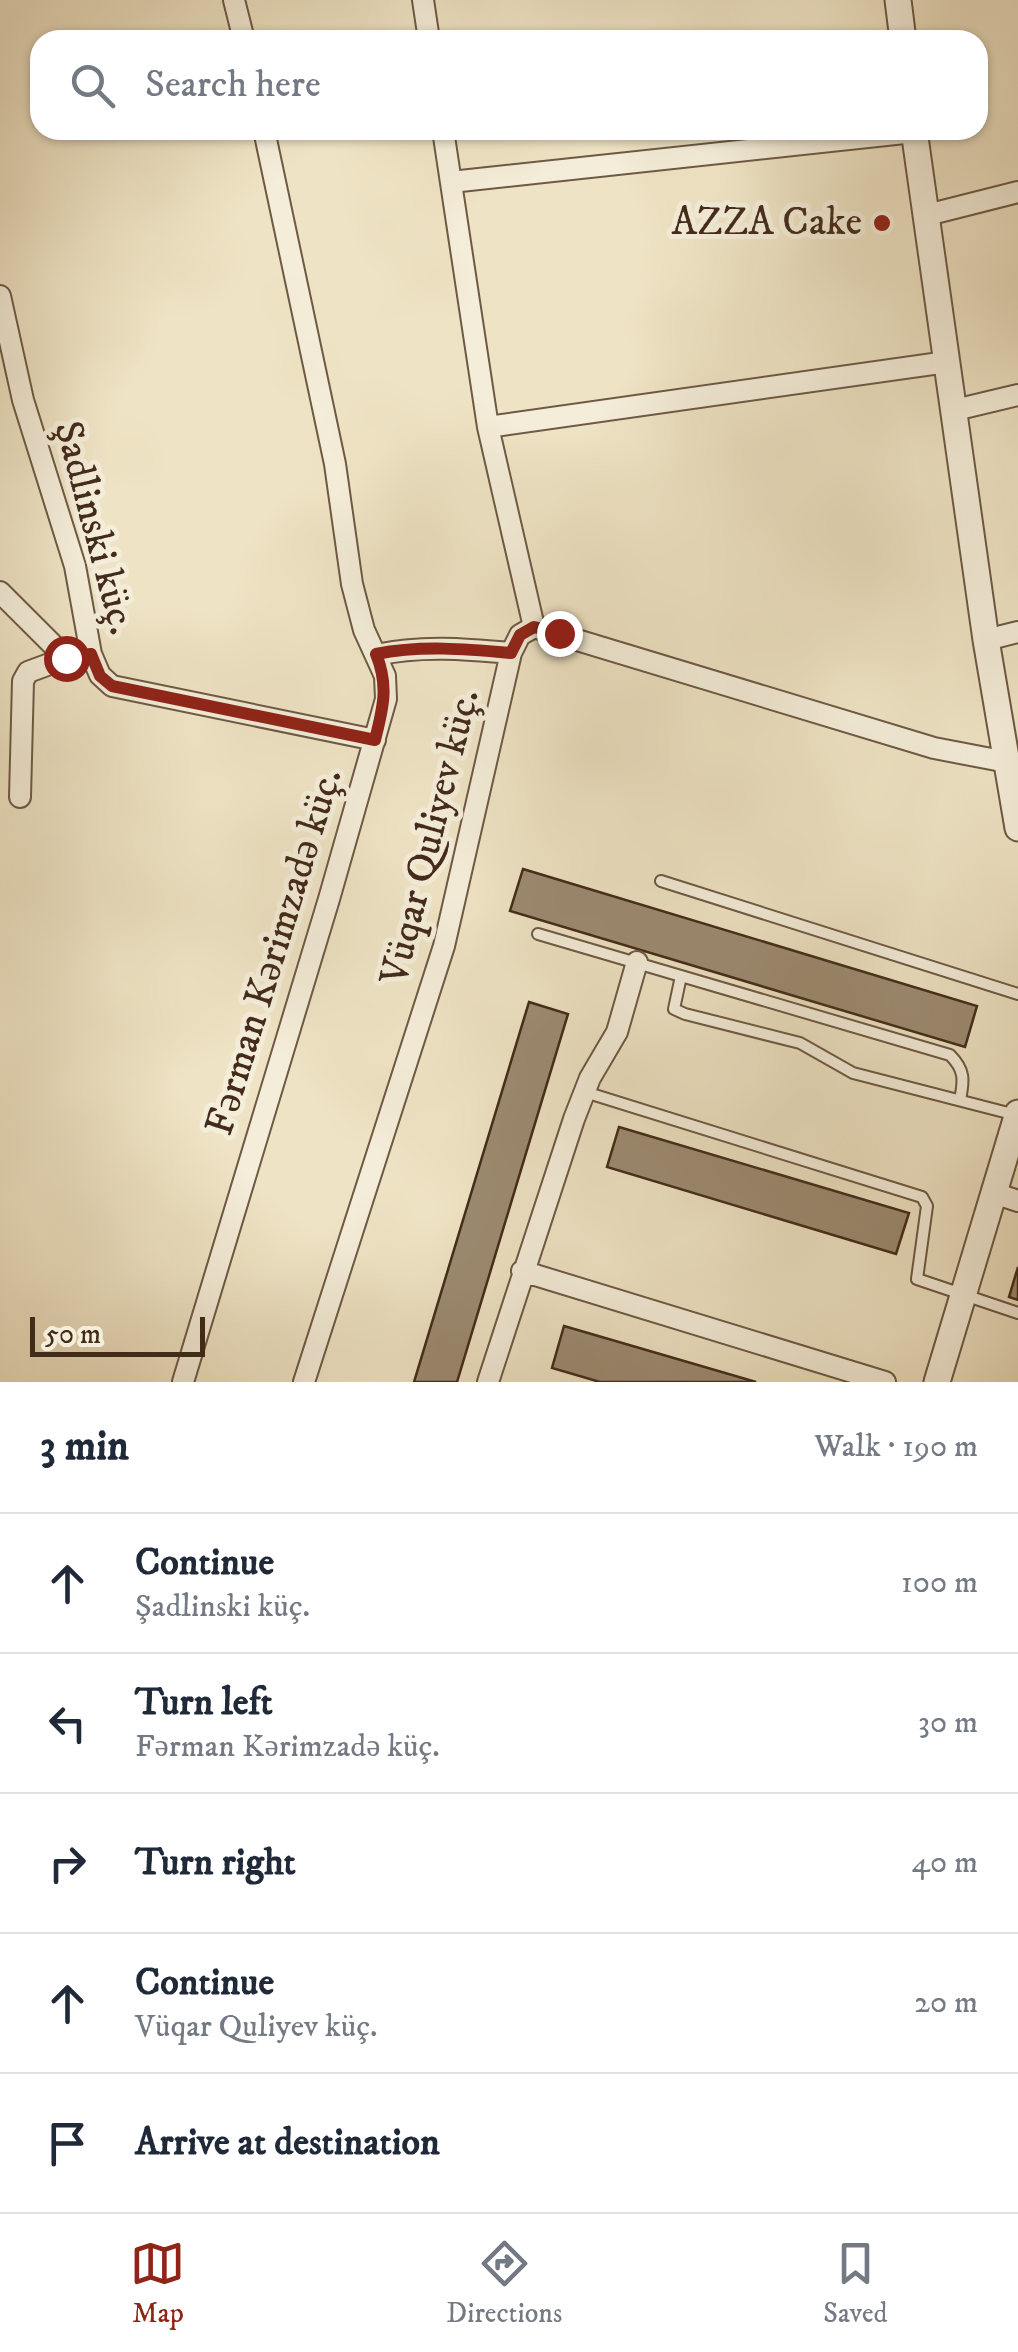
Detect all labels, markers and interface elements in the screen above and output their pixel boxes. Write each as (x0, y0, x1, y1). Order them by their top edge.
search box (30, 30, 988, 140)
icon: search (65, 58, 120, 113)
text: Search here (145, 61, 321, 109)
place label: AZZA Cake (671, 198, 862, 248)
marker: AZZA Cake (871, 212, 893, 234)
street label: Şadlinski küç. (42, 416, 146, 640)
route end (537, 611, 583, 657)
route start (44, 636, 90, 682)
street label: Vüqar Quliyev küç. (370, 684, 492, 991)
street label: Fərman Kərimzadə küç. (195, 762, 355, 1142)
scale bar (30, 1312, 205, 1356)
text: 50 m (45, 1317, 101, 1352)
text: 3 min (40, 1421, 129, 1473)
text: Walk · 190 m (814, 1427, 978, 1467)
text: Continue (135, 1539, 274, 1587)
icon: ahead (40, 1556, 95, 1611)
text: 100 m (901, 1563, 978, 1603)
text: Şadlinski küç. (135, 1587, 310, 1627)
text: Turn left (135, 1679, 273, 1727)
icon: left (40, 1696, 95, 1751)
text: 30 m (918, 1703, 978, 1743)
text: Fərman Kərimzadə küç. (135, 1727, 440, 1767)
icon: right (40, 1836, 95, 1891)
text: Turn right (135, 1839, 296, 1887)
text: 40 m (911, 1843, 978, 1883)
text: Continue (135, 1959, 274, 2007)
icon: ahead (40, 1976, 95, 2031)
text: 20 m (914, 1983, 978, 2023)
text: Vüqar Quliyev küç. (135, 2007, 378, 2047)
icon: arrive (40, 2116, 95, 2171)
text: Arrive at destination (135, 2119, 440, 2167)
tab: Map (130, 2236, 185, 2331)
tab: Directions (446, 2236, 562, 2331)
tab: Saved (823, 2236, 888, 2331)

